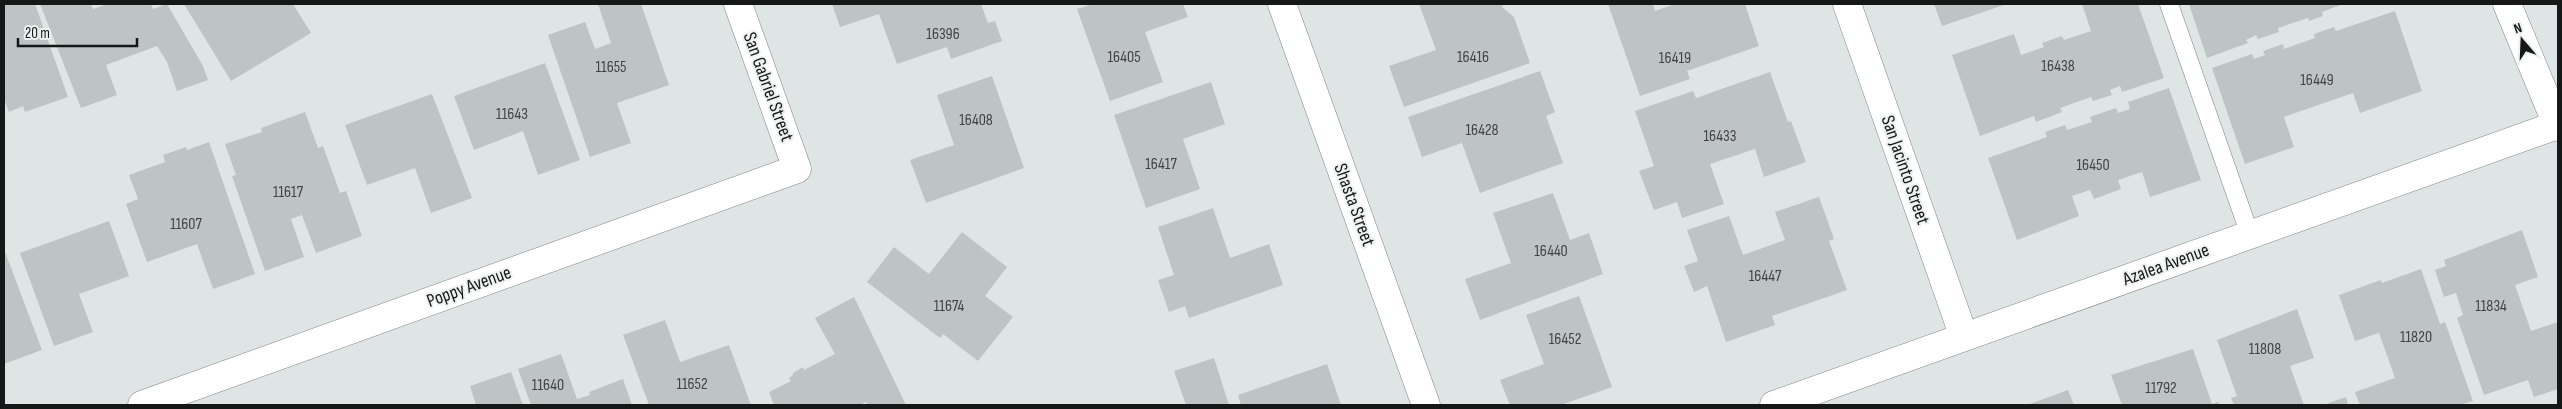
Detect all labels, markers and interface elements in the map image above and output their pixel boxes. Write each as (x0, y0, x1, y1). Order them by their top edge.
scale bar (18, 15, 136, 47)
north arrow (2497, 15, 2547, 65)
text: N (2512, 19, 2524, 37)
text: 20 m (25, 24, 50, 43)
house number: 16396 (926, 25, 960, 44)
street label: San Gabriel Street (738, 29, 798, 145)
house number: 16405 (1107, 48, 1141, 67)
house number: 16416 (1457, 48, 1489, 67)
house number: 16419 (1659, 49, 1691, 68)
house number: 16438 (2041, 57, 2075, 76)
house number: 11655 (595, 58, 627, 77)
house number: 16449 (2300, 71, 2334, 90)
house number: 11643 (496, 105, 528, 124)
house number: 16408 (959, 111, 993, 130)
street label: San Jacinto Street (1876, 112, 1934, 228)
house number: 16428 (1465, 121, 1499, 140)
house number: 16433 (1703, 127, 1737, 146)
house number: 16417 (1145, 155, 1177, 174)
house number: 16450 (2076, 156, 2110, 175)
street label: Shasta Street (1328, 160, 1380, 250)
house number: 11617 (273, 183, 304, 202)
house number: 11607 (170, 215, 202, 234)
street label: Azalea Avenue (2119, 239, 2212, 292)
house number: 16440 (1534, 242, 1568, 261)
street label: Poppy Avenue (424, 261, 514, 313)
house number: 16447 (1749, 267, 1782, 286)
house number: 11674 (934, 297, 965, 316)
house number: 11834 (2475, 297, 2507, 316)
house number: 11820 (2400, 328, 2432, 347)
house number: 16452 (1549, 330, 1581, 349)
house number: 11808 (2249, 340, 2281, 359)
house number: 11652 (676, 375, 708, 394)
house number: 11640 (532, 376, 564, 395)
house number: 11792 (2145, 379, 2177, 398)

